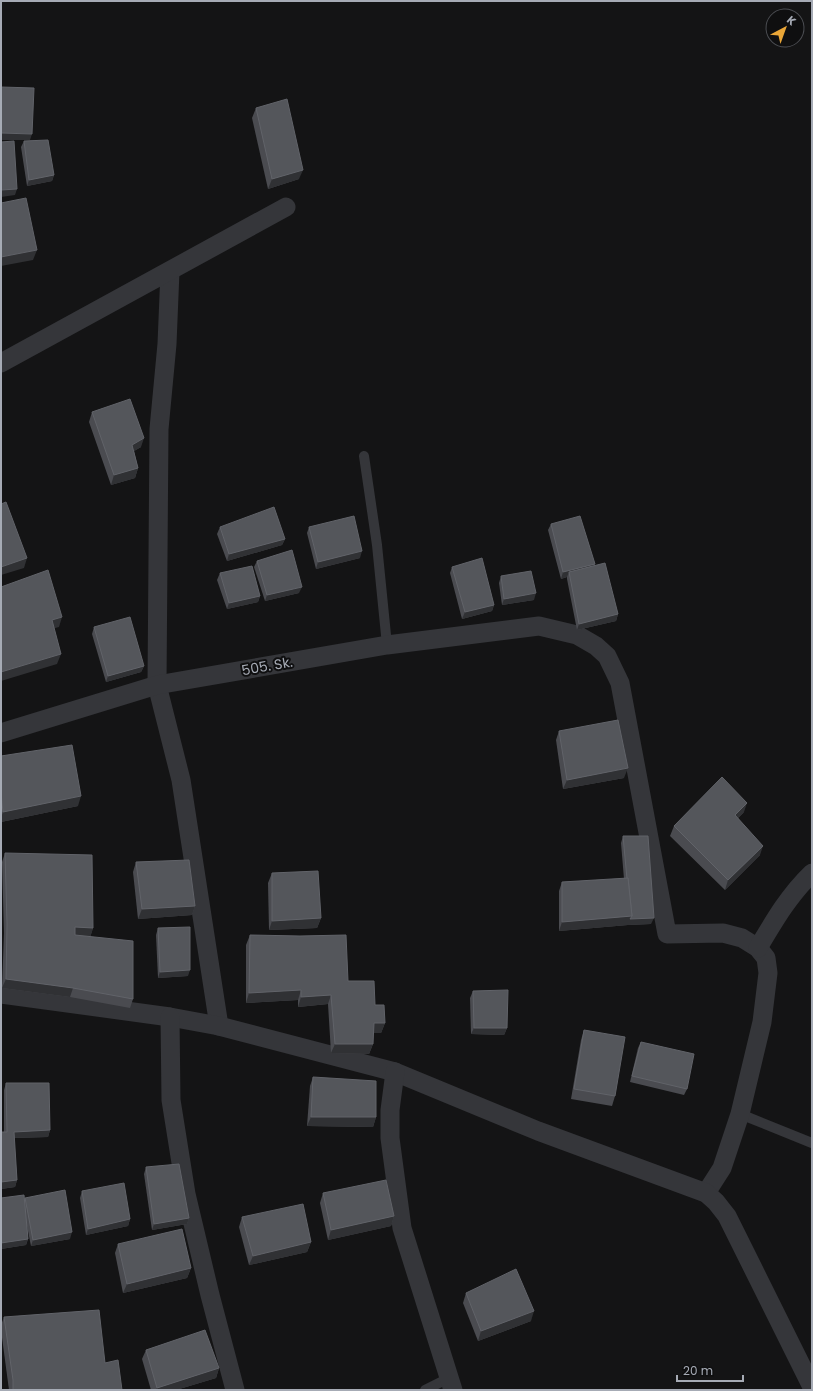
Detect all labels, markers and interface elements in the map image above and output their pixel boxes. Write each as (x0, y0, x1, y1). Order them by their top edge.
north arrow (765, 8, 805, 48)
text: K (783, 12, 800, 29)
street label: 505. Sk. (240, 652, 294, 680)
scale bar (677, 1357, 743, 1383)
text: 20 m (683, 1362, 713, 1379)

